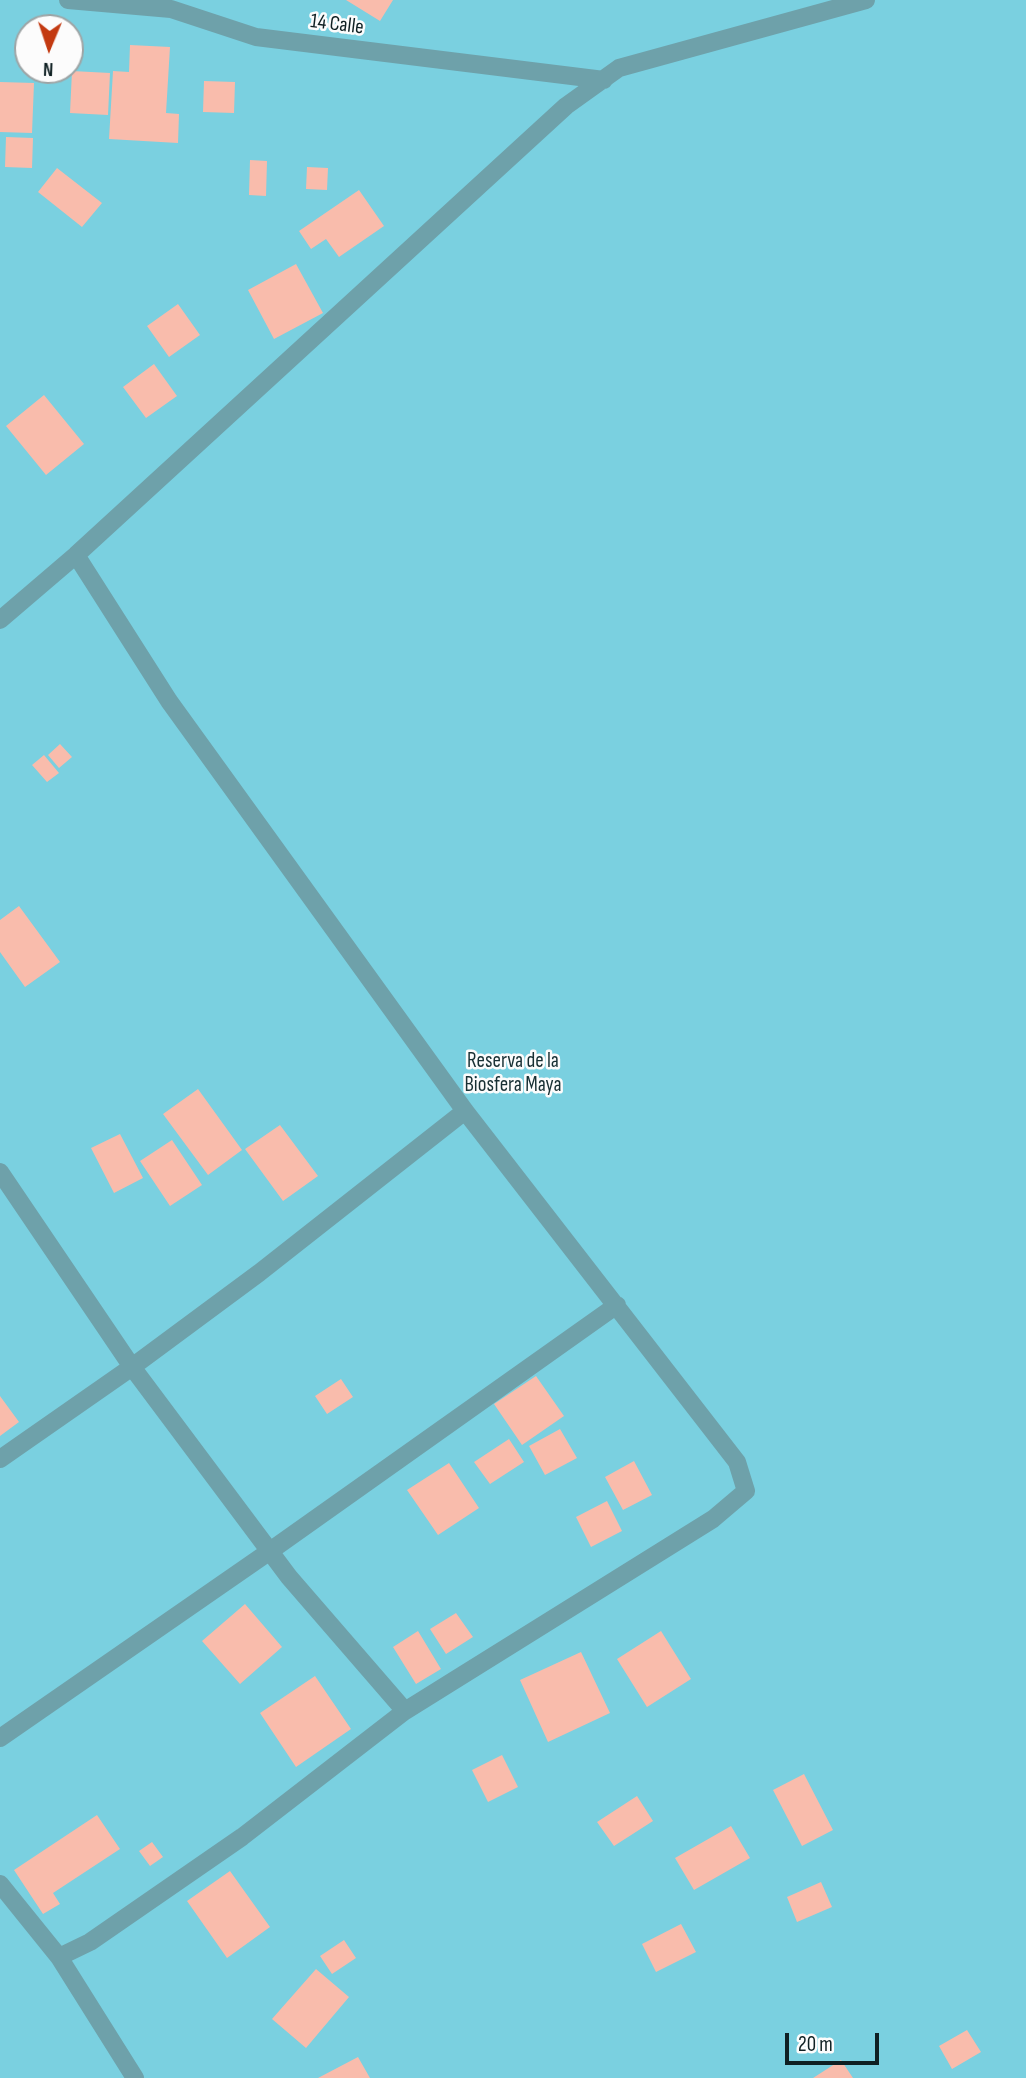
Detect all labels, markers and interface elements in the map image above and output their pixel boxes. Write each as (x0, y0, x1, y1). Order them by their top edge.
street label: 14 Calle (309, 9, 365, 41)
north arrow (14, 14, 84, 84)
text: N (43, 57, 54, 80)
park label: Reserva de la Biosfera Maya (465, 1049, 561, 1099)
scale bar (788, 2018, 883, 2062)
text: 20 m (798, 2032, 833, 2057)

